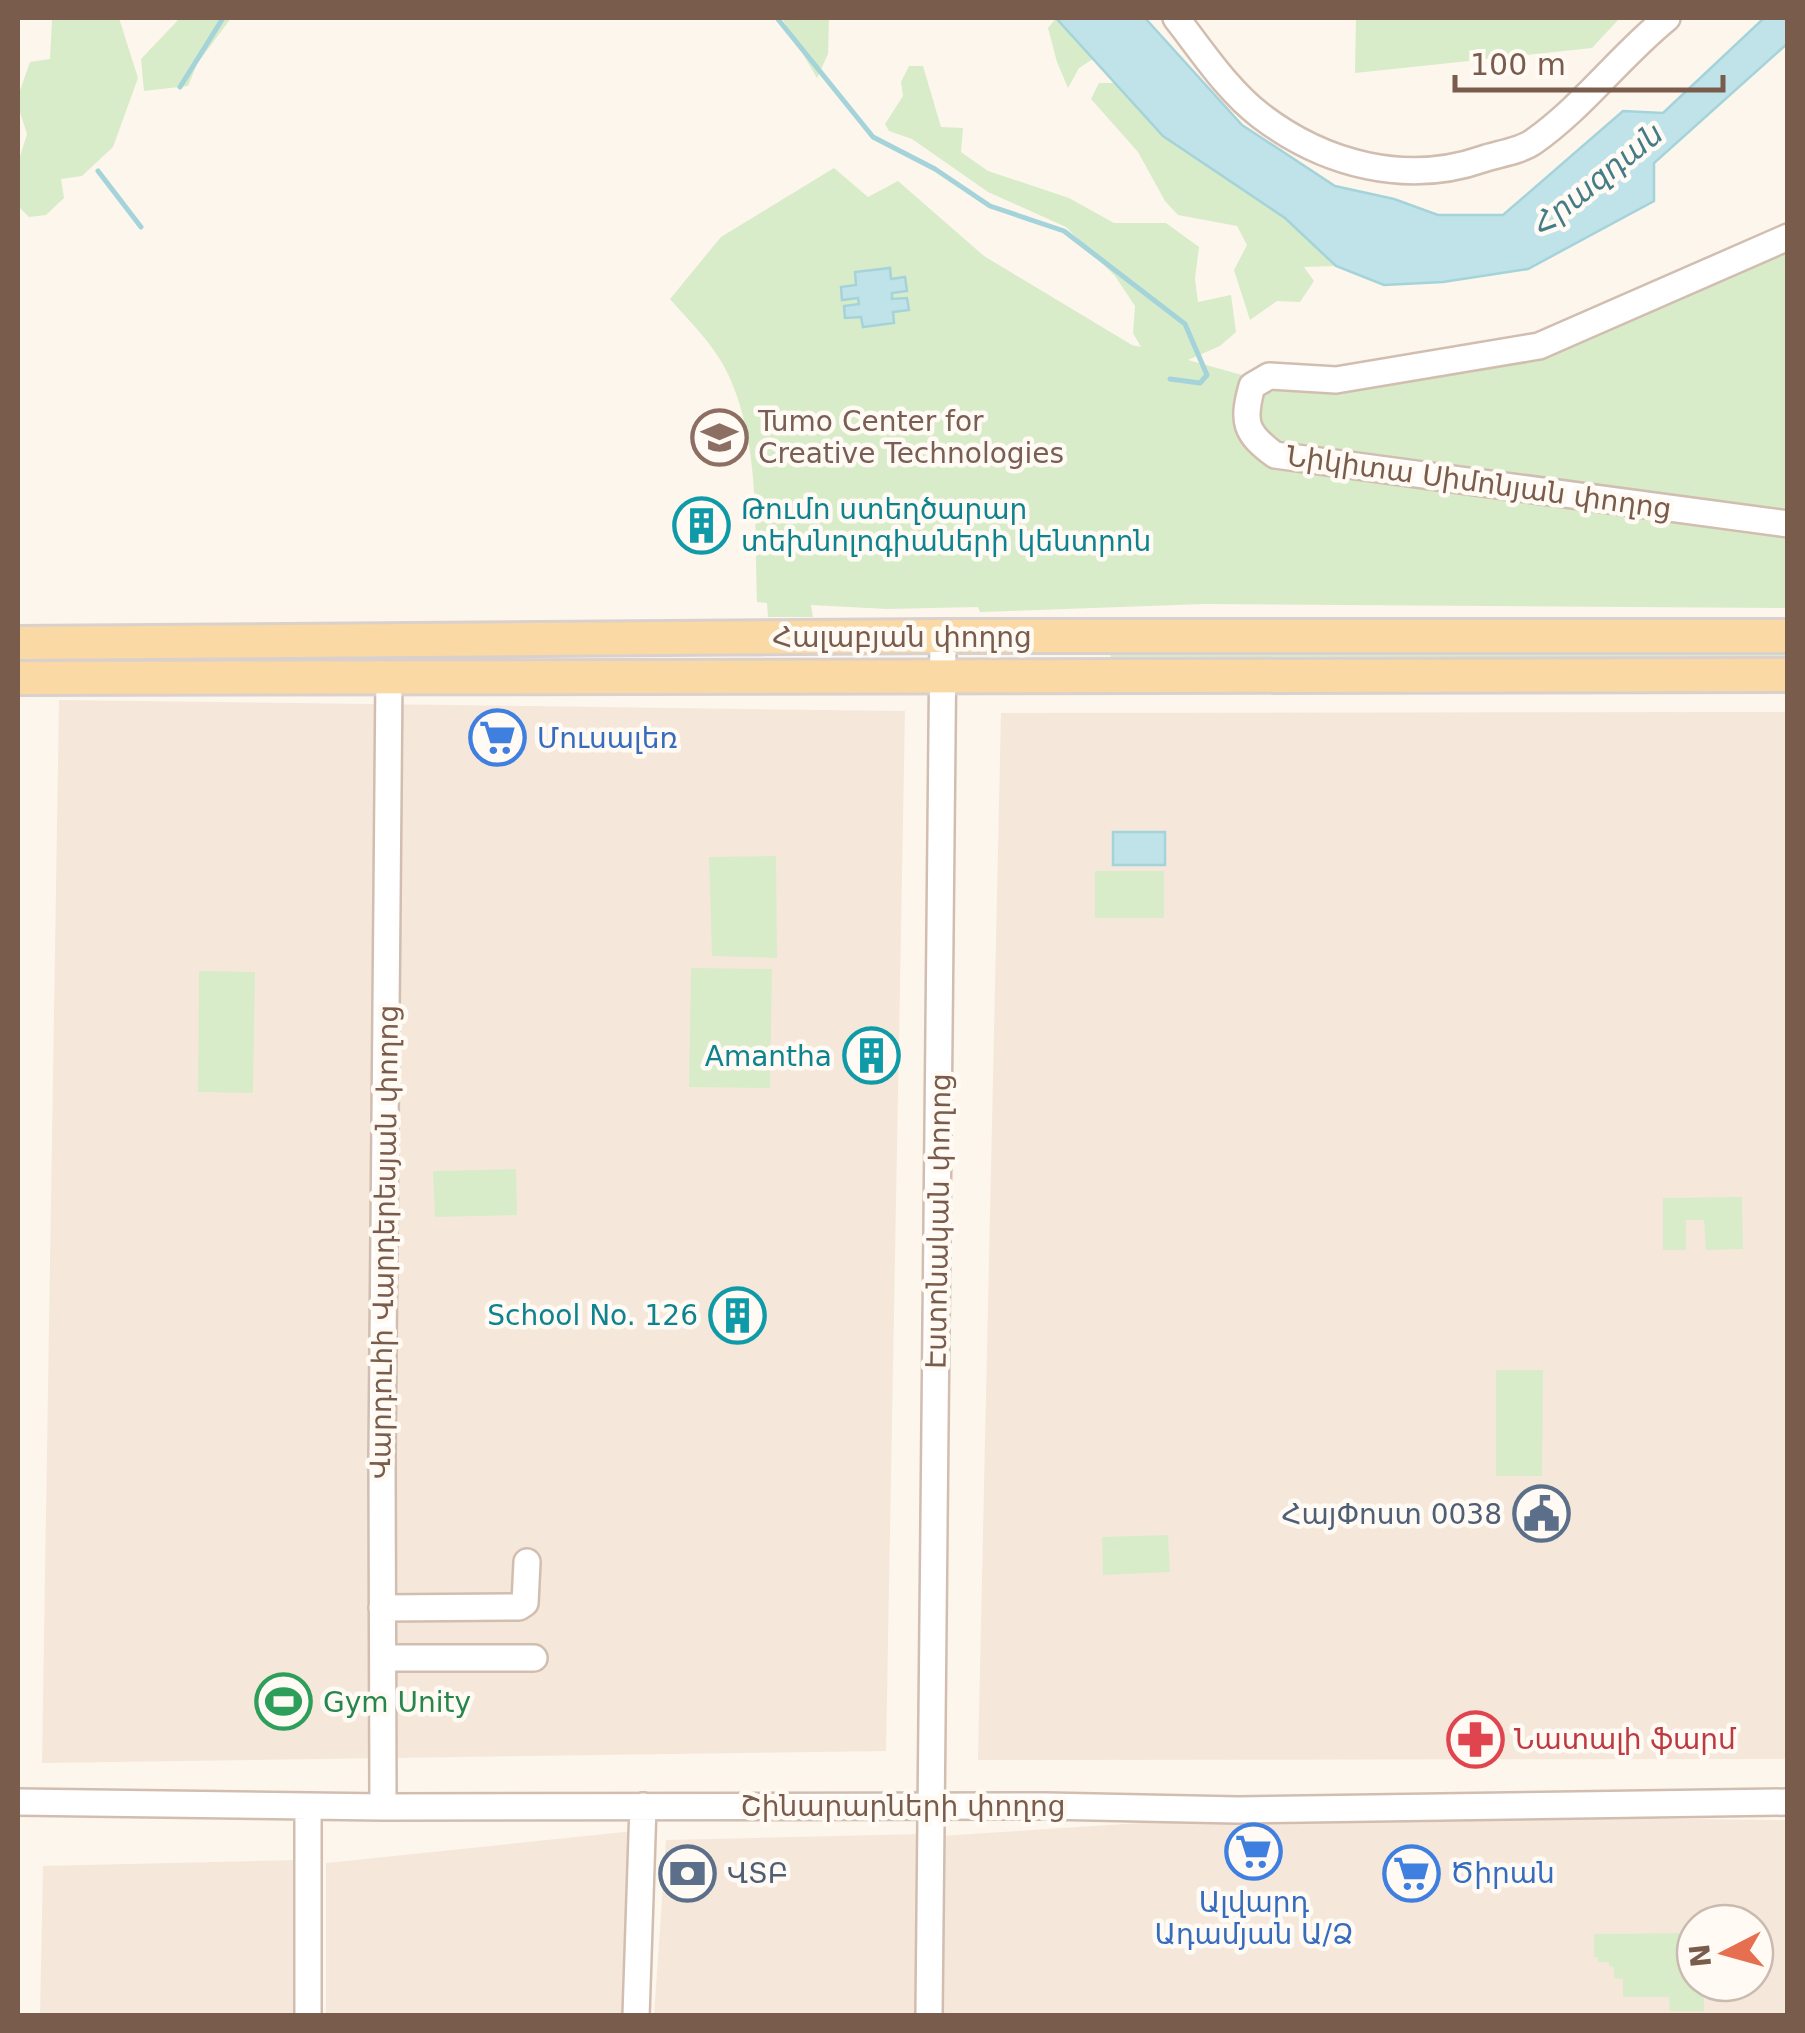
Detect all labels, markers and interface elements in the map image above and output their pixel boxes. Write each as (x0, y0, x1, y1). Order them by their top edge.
scale bar (1455, 30, 1722, 92)
text: 100 m (1470, 47, 1566, 82)
water label: Հրազդան (1526, 116, 1670, 242)
place label: Tumo Center for Creative Technologies (757, 405, 1064, 470)
school or university icon: Tumo Center for Creative Technologies (689, 407, 749, 467)
street label: Նիկիտա Սիմոնյան փողոց (1284, 439, 1674, 526)
place label: Թումո ստեղծարար տեխնոլոգիաների կենտրոն (741, 493, 1151, 558)
building icon: Թումո ստեղծարար տեխնոլոգիաների կենտրոն (672, 495, 732, 555)
street label: Հալաբյան փողոց (772, 621, 1032, 654)
supermarket icon: Մուսալեռ (468, 708, 528, 768)
place label: Մուսալեռ (537, 722, 678, 755)
street label: Վարդուհի Վարդերեսյան փողոց (364, 1005, 405, 1479)
building icon: Amantha (841, 1026, 901, 1086)
place label: Amantha (705, 1040, 832, 1073)
street label: Էստոնական փողոց (919, 1073, 958, 1369)
building icon: School No. 126 (707, 1285, 767, 1345)
place label: School No. 126 (487, 1299, 698, 1332)
public building icon: ՀայՓոստ 0038 (1511, 1484, 1571, 1544)
place label: ՀայՓոստ 0038 (1281, 1498, 1502, 1531)
sports icon: Gym Unity (254, 1672, 314, 1732)
place label: Gym Unity (323, 1686, 471, 1719)
pharmacy icon: Նատալի ֆարմ (1445, 1709, 1505, 1769)
place label: Նատալի ֆարմ (1514, 1723, 1737, 1756)
street label: Շինարարների փողոց (741, 1790, 1065, 1823)
supermarket icon: Ալվարդ Ադամյան Ա/Ձ (1224, 1821, 1284, 1881)
bank icon: ՎՏԲ (658, 1843, 718, 1903)
supermarket icon: Ծիրան (1381, 1843, 1441, 1903)
place label: ՎՏԲ (727, 1857, 788, 1890)
place label: Ծիրան (1450, 1857, 1555, 1890)
place label: Ալվարդ Ադամյան Ա/Ձ (1155, 1886, 1353, 1951)
north arrow (1675, 1903, 1775, 2003)
text: N (1683, 1942, 1718, 1969)

